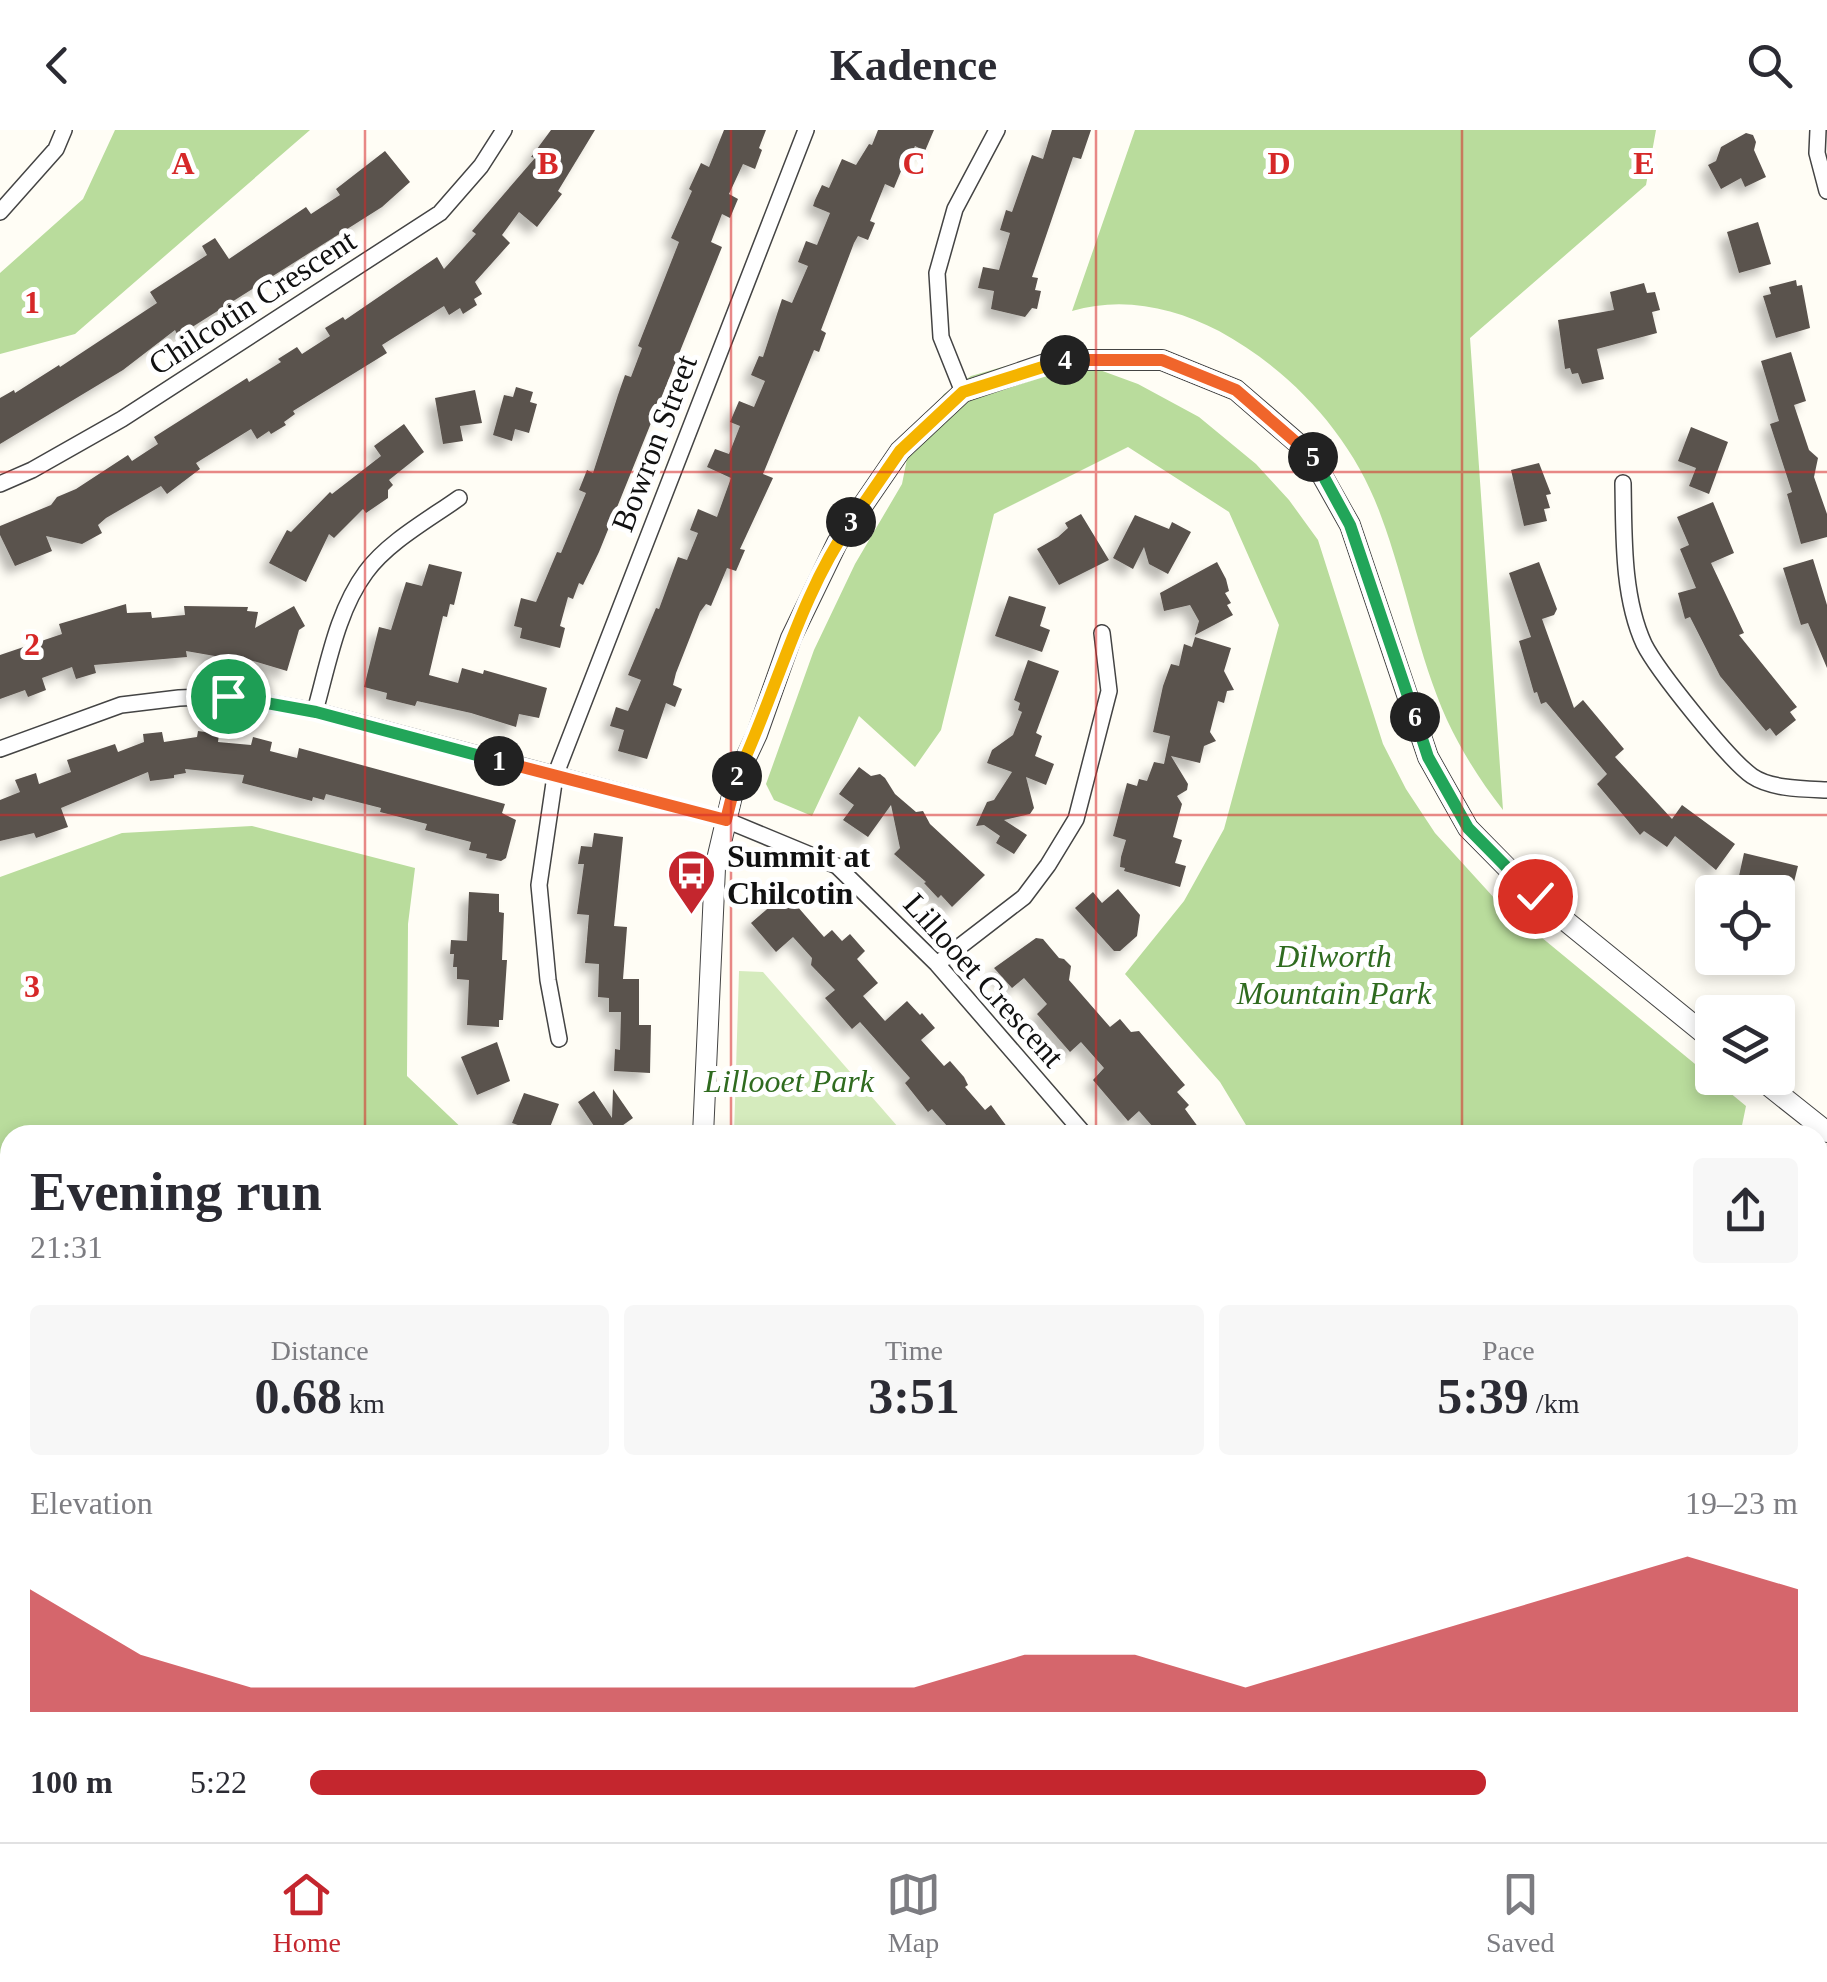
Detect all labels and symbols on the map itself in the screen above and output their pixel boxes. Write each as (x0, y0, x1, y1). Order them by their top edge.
text: A (171, 145, 195, 181)
text: B (537, 145, 559, 181)
text: C (902, 145, 926, 181)
text: D (1267, 145, 1291, 181)
text: E (1633, 145, 1655, 181)
street label: Chilcotin Crescent (142, 222, 362, 382)
text: 1 (24, 284, 40, 320)
pin: 4 (1040, 335, 1090, 385)
street label: Bowron Street (604, 350, 704, 536)
pin: 5 (1288, 432, 1338, 482)
pin: 3 (826, 497, 876, 547)
text: 2 (24, 626, 40, 662)
pin (186, 654, 271, 739)
pin: 6 (1390, 692, 1440, 742)
pin: 1 (474, 736, 524, 786)
pin: 2 (712, 751, 762, 801)
place label: Summit at Chilcotin (727, 838, 870, 911)
bus stop icon: Summit at Chilcotin (666, 848, 718, 916)
pin (1493, 854, 1578, 939)
street label: Lillooet Crescent (897, 886, 1071, 1074)
park label: Dilworth Mountain Park (1236, 938, 1432, 1011)
text: 3 (24, 968, 40, 1004)
park label: Lillooet Park (703, 1063, 875, 1099)

